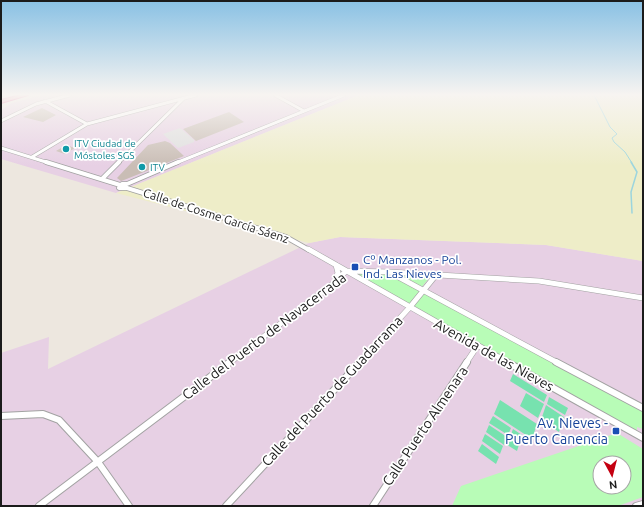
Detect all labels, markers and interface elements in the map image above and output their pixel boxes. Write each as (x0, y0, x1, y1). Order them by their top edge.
place label: ITV Ciudad de Móstoles SGS (74, 138, 136, 161)
marker: ITV Ciudad de Móstoles SGS (61, 144, 71, 154)
marker: ITV (137, 162, 147, 172)
place label: ITV (150, 162, 165, 173)
street label: Calle de Cosme García Sáenz (142, 186, 291, 245)
place label: Cº Manzanos - Pol. Ind. Las Nieves (363, 253, 462, 280)
marker: Cº Manzanos - Pol. Ind. Las Nieves (350, 262, 360, 272)
street label: Calle del Puerto de Navacerrada (179, 269, 349, 403)
street label: Calle del Puerto de Guadarrama (258, 313, 406, 469)
street label: Avenida de las Nieves (431, 315, 557, 395)
street label: Calle Puerto Almenara (379, 363, 471, 489)
place label: Av. Nieves - Puerto Canencia (505, 415, 608, 447)
marker: Av. Nieves - Puerto Canencia (611, 426, 621, 436)
north arrow (592, 455, 632, 495)
text: N (608, 478, 618, 491)

